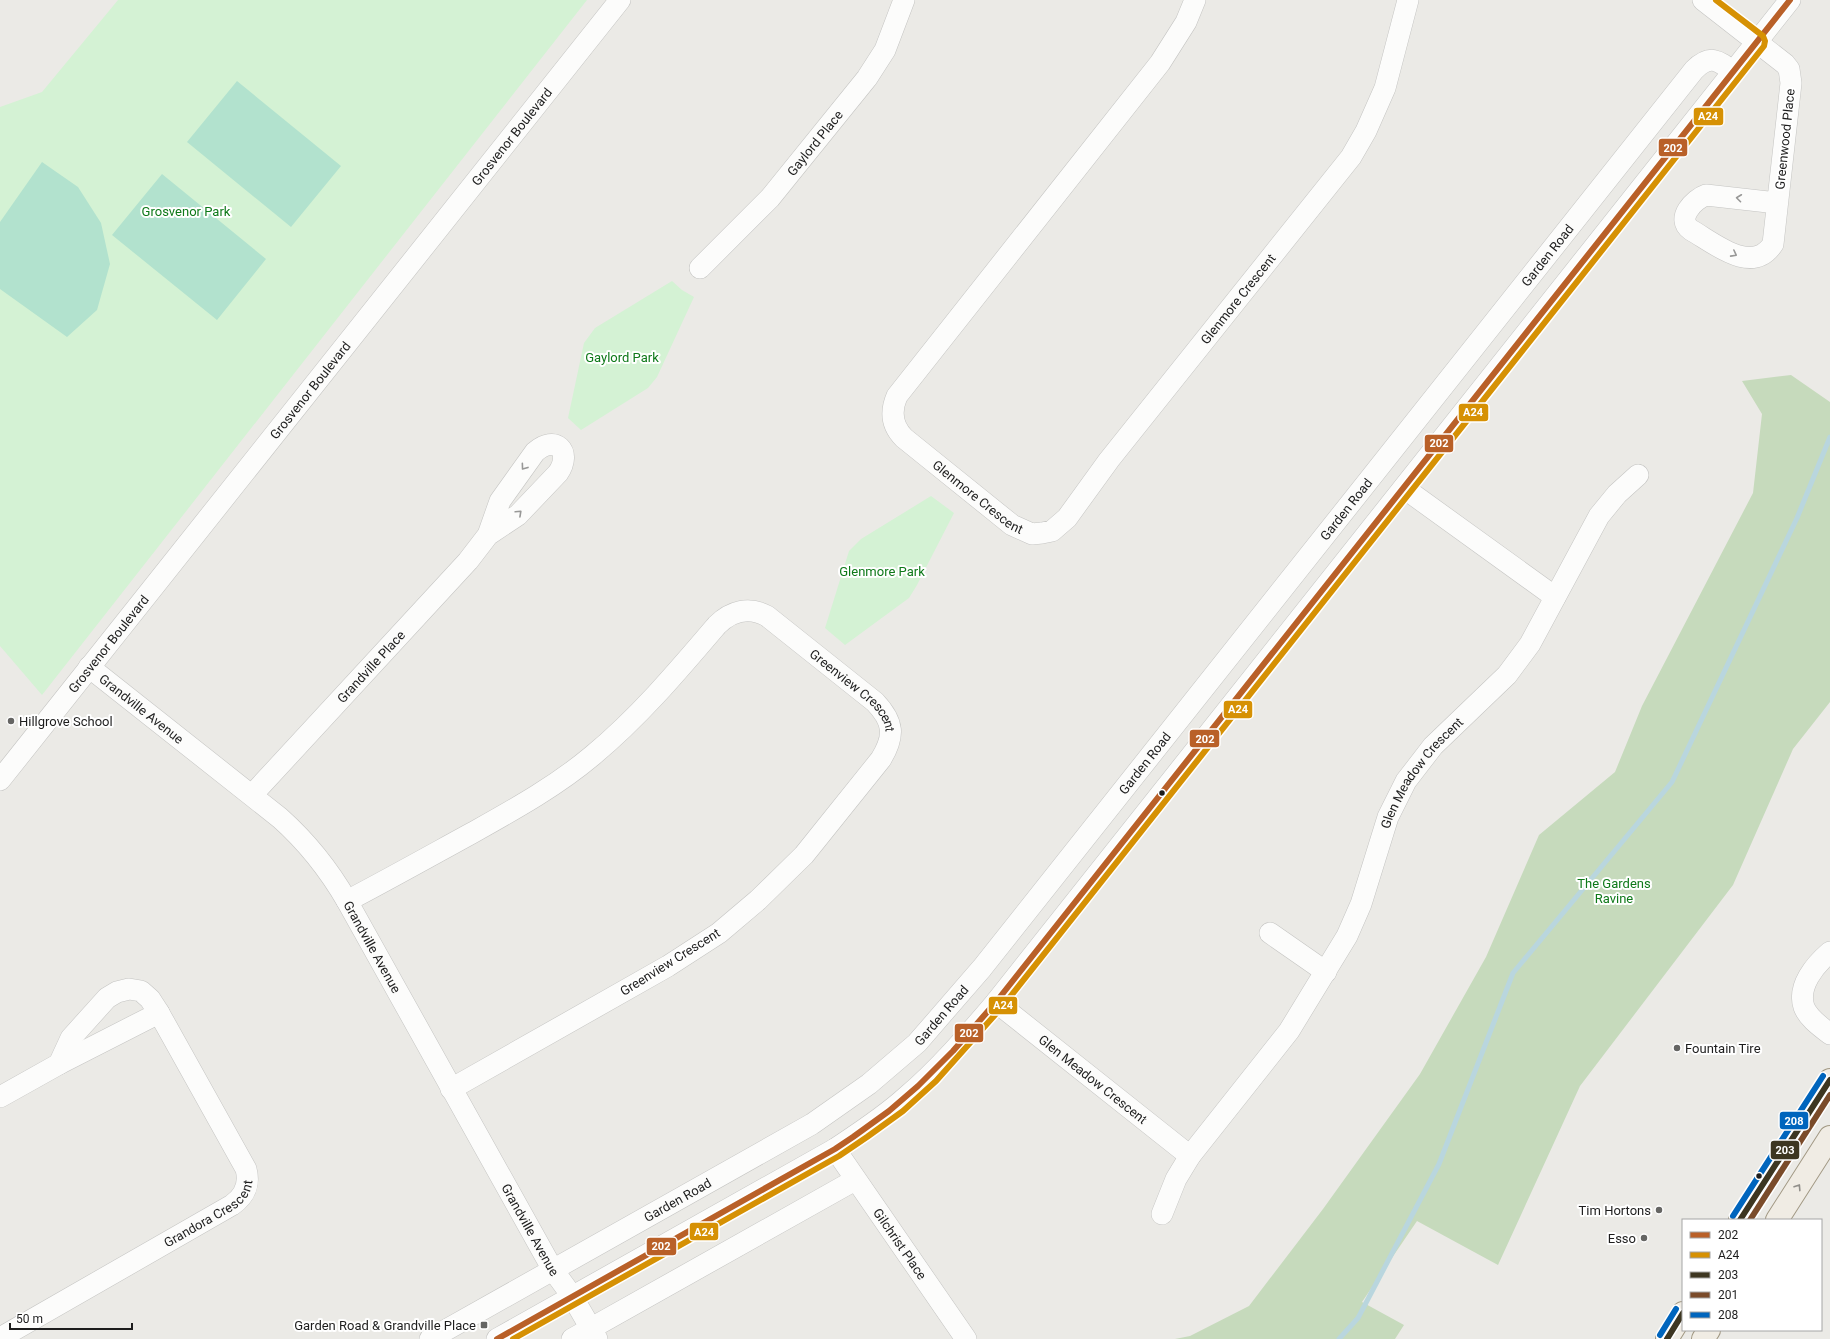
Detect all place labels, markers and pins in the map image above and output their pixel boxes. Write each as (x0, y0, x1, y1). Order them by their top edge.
place label: Hillgrove School (19, 714, 113, 729)
marker: Hillgrove School (6, 716, 16, 726)
unlabelled marker (1157, 788, 1167, 798)
place label: Fountain Tire (1685, 1041, 1761, 1056)
marker: Fountain Tire (1672, 1043, 1682, 1053)
unlabelled marker (1754, 1171, 1764, 1181)
place label: Tim Hortons (1579, 1203, 1651, 1218)
marker: Tim Hortons (1654, 1205, 1664, 1215)
place label: Esso (1608, 1231, 1636, 1246)
marker: Esso (1639, 1233, 1649, 1243)
place label: Garden Road & Grandville Place (294, 1318, 476, 1333)
marker: Garden Road & Grandville Place (479, 1320, 489, 1330)

